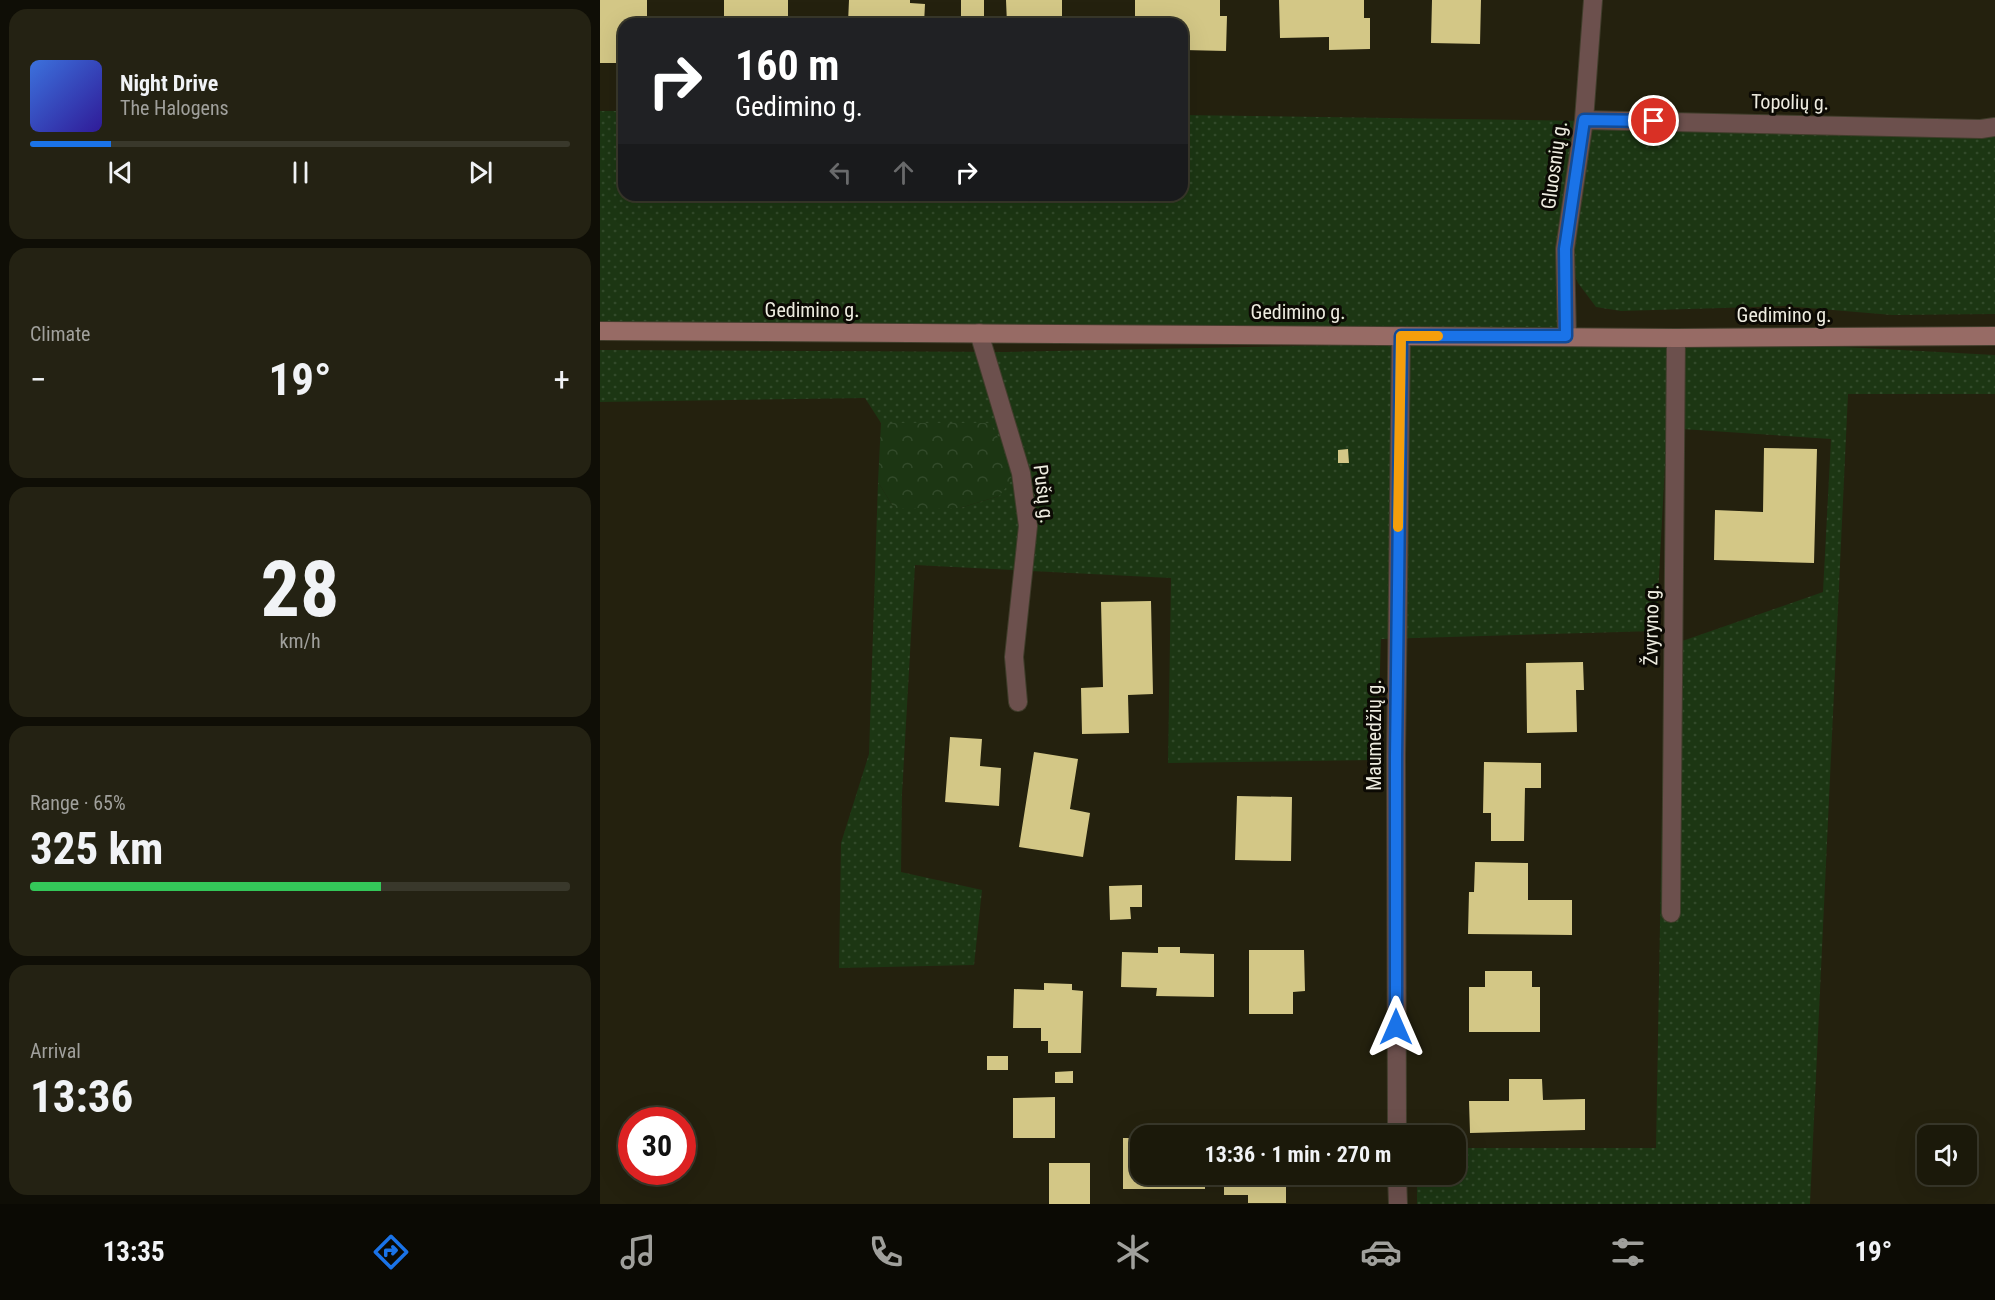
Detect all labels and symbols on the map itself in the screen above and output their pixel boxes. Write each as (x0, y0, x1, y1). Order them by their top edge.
street label: Topolių g. (1751, 89, 1829, 115)
pin (1628, 95, 1679, 146)
street label: Gluosnių g. (1536, 119, 1572, 211)
street label: Gedimino g. (765, 298, 859, 322)
street label: Gedimino g. (1251, 300, 1345, 324)
street label: Gedimino g. (1737, 303, 1831, 327)
street label: Pušų g. (1028, 463, 1060, 525)
street label: Žvyryno g. (1638, 584, 1664, 666)
street label: Maumedžių g. (1362, 679, 1386, 791)
position arrow (1364, 995, 1428, 1059)
speed limit sign: 30 (618, 1107, 696, 1185)

